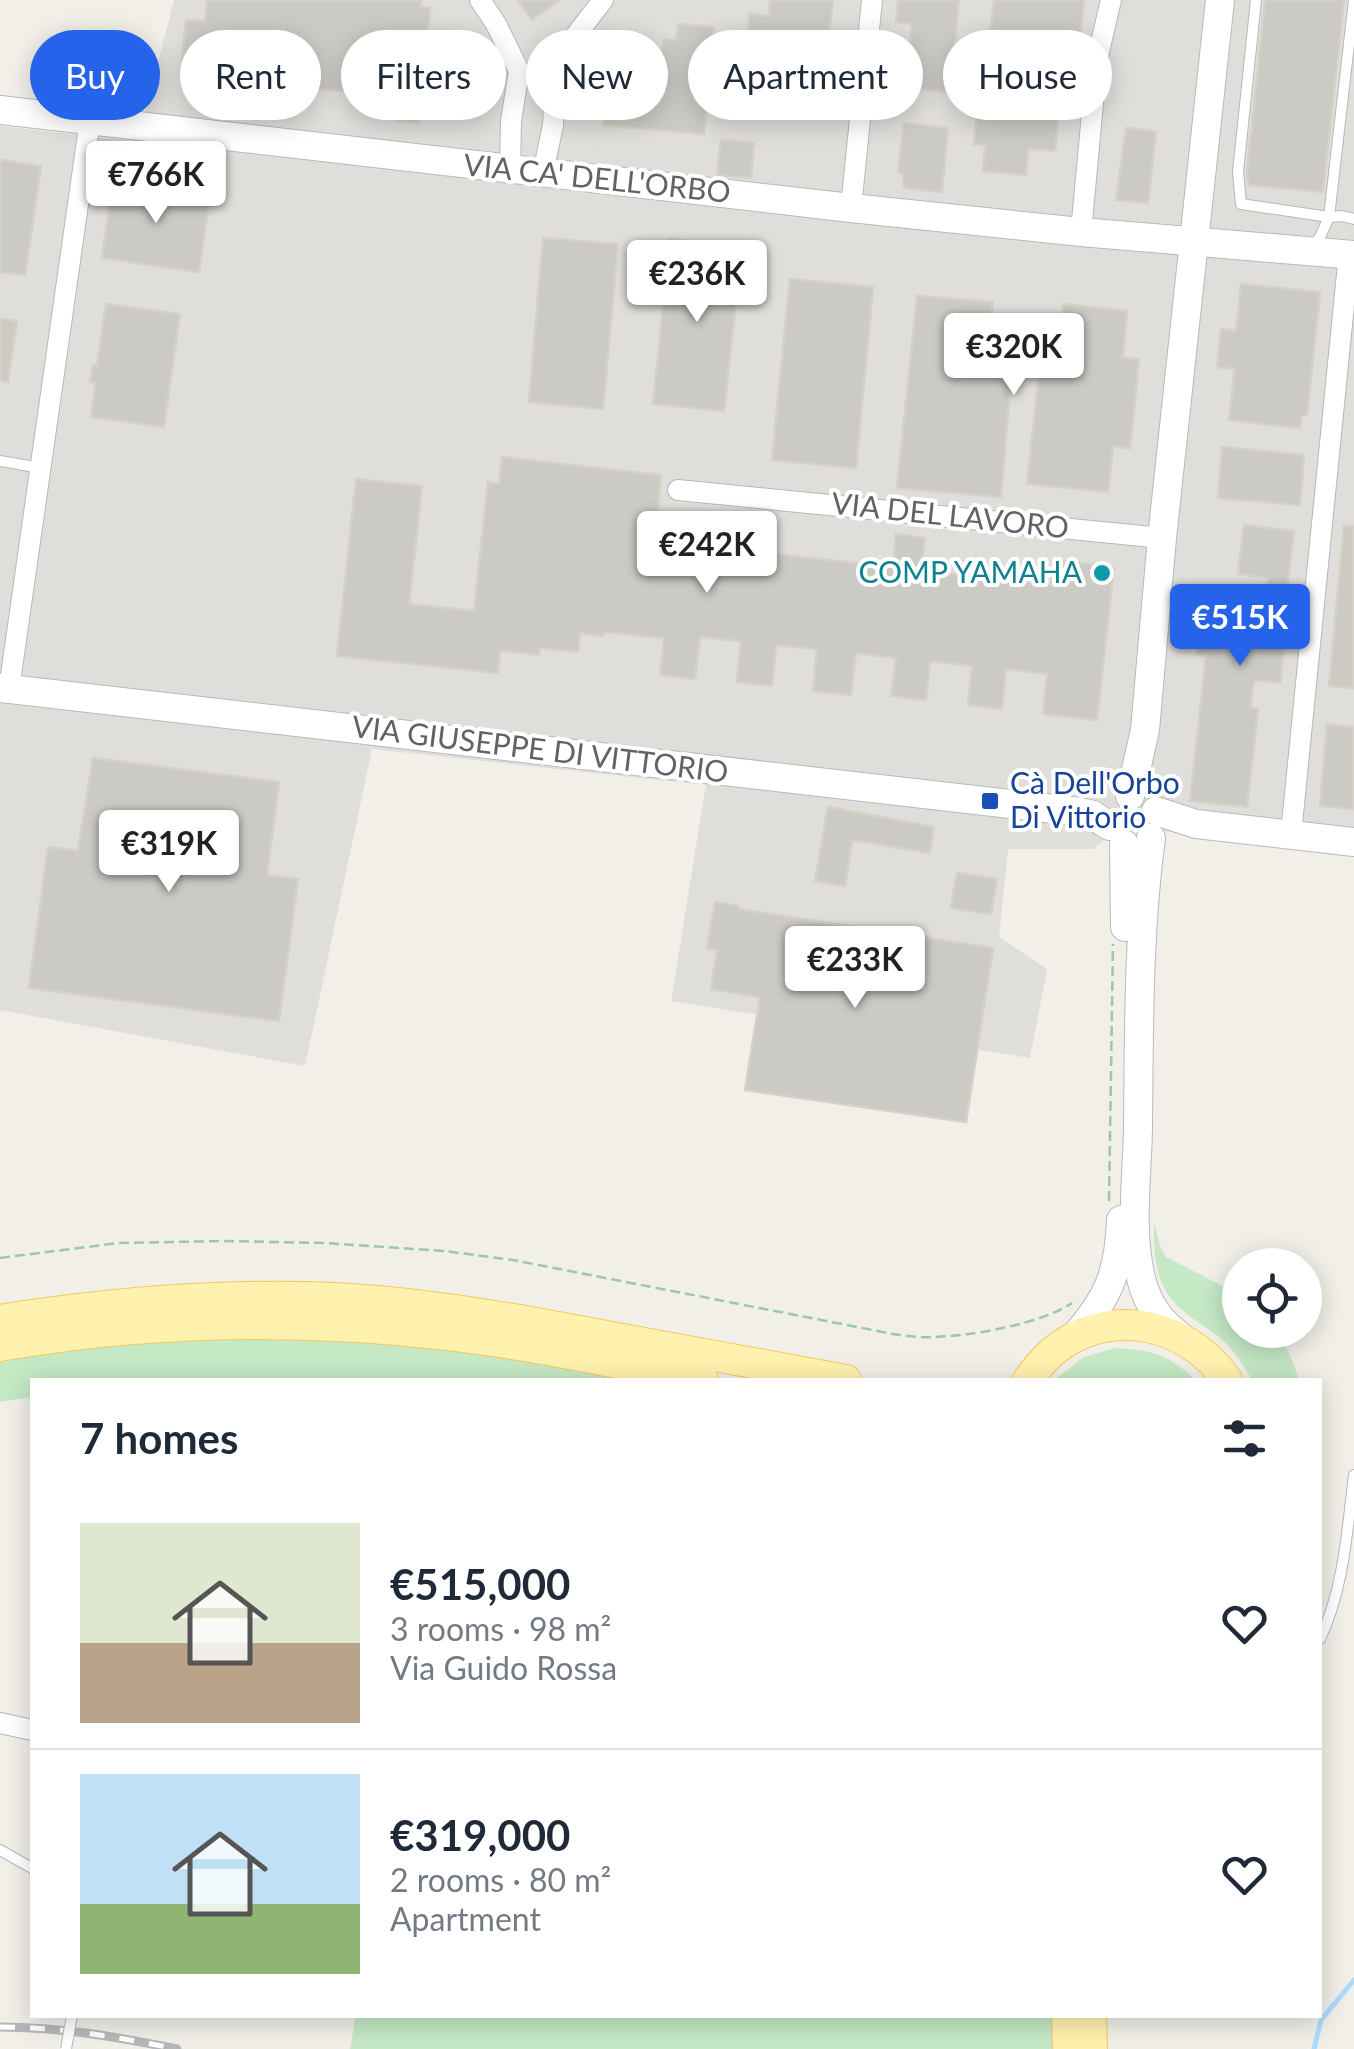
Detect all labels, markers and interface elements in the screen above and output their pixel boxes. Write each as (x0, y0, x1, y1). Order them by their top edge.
chip: Buy (30, 30, 160, 120)
chip: Rent (180, 30, 321, 120)
chip: Filters (341, 30, 506, 120)
chip: New (526, 30, 668, 120)
chip: Apartment (688, 30, 923, 120)
chip: House (943, 30, 1112, 120)
pin: €766K (86, 141, 226, 226)
street label: VIA CA' DELL'ORBO (462, 145, 733, 209)
text: €766K (108, 154, 204, 193)
pin: €236K (627, 240, 767, 325)
text: €236K (649, 253, 745, 292)
pin: €320K (944, 313, 1084, 398)
text: €320K (966, 326, 1062, 365)
street label: VIA DEL LAVORO (830, 484, 1071, 544)
pin: €242K (637, 511, 777, 596)
text: €242K (659, 524, 755, 563)
place label: COMP YAMAHA (858, 553, 1083, 589)
marker: COMP YAMAHA (1091, 562, 1113, 584)
pin: €515K (1170, 584, 1310, 669)
text: €515K (1192, 597, 1288, 636)
street label: VIA GIUSEPPE DI VITTORIO (350, 707, 730, 789)
place label: Cà Dell'Orbo Di Vittorio (1010, 764, 1180, 834)
marker: Cà Dell'Orbo Di Vittorio (979, 790, 1001, 812)
pin: €319K (99, 810, 239, 895)
text: €319K (121, 823, 217, 862)
pin: €233K (785, 926, 925, 1011)
text: €233K (807, 939, 903, 978)
map controls (1222, 1248, 1322, 1348)
button: locate (1222, 1248, 1322, 1348)
icon: filters (1217, 1411, 1272, 1466)
text: 7 homes (80, 1413, 238, 1463)
text: €515,000 (390, 1559, 570, 1609)
icon: home (160, 1563, 280, 1683)
icon: heart (1217, 1596, 1272, 1651)
text: 3 rooms · 98 m² (390, 1609, 611, 1648)
text: Via Guido Rossa (390, 1648, 617, 1687)
text: €319,000 (390, 1810, 570, 1860)
icon: home (160, 1814, 280, 1934)
icon: heart (1217, 1847, 1272, 1902)
text: 2 rooms · 80 m² (390, 1860, 611, 1899)
text: Apartment (390, 1899, 541, 1938)

